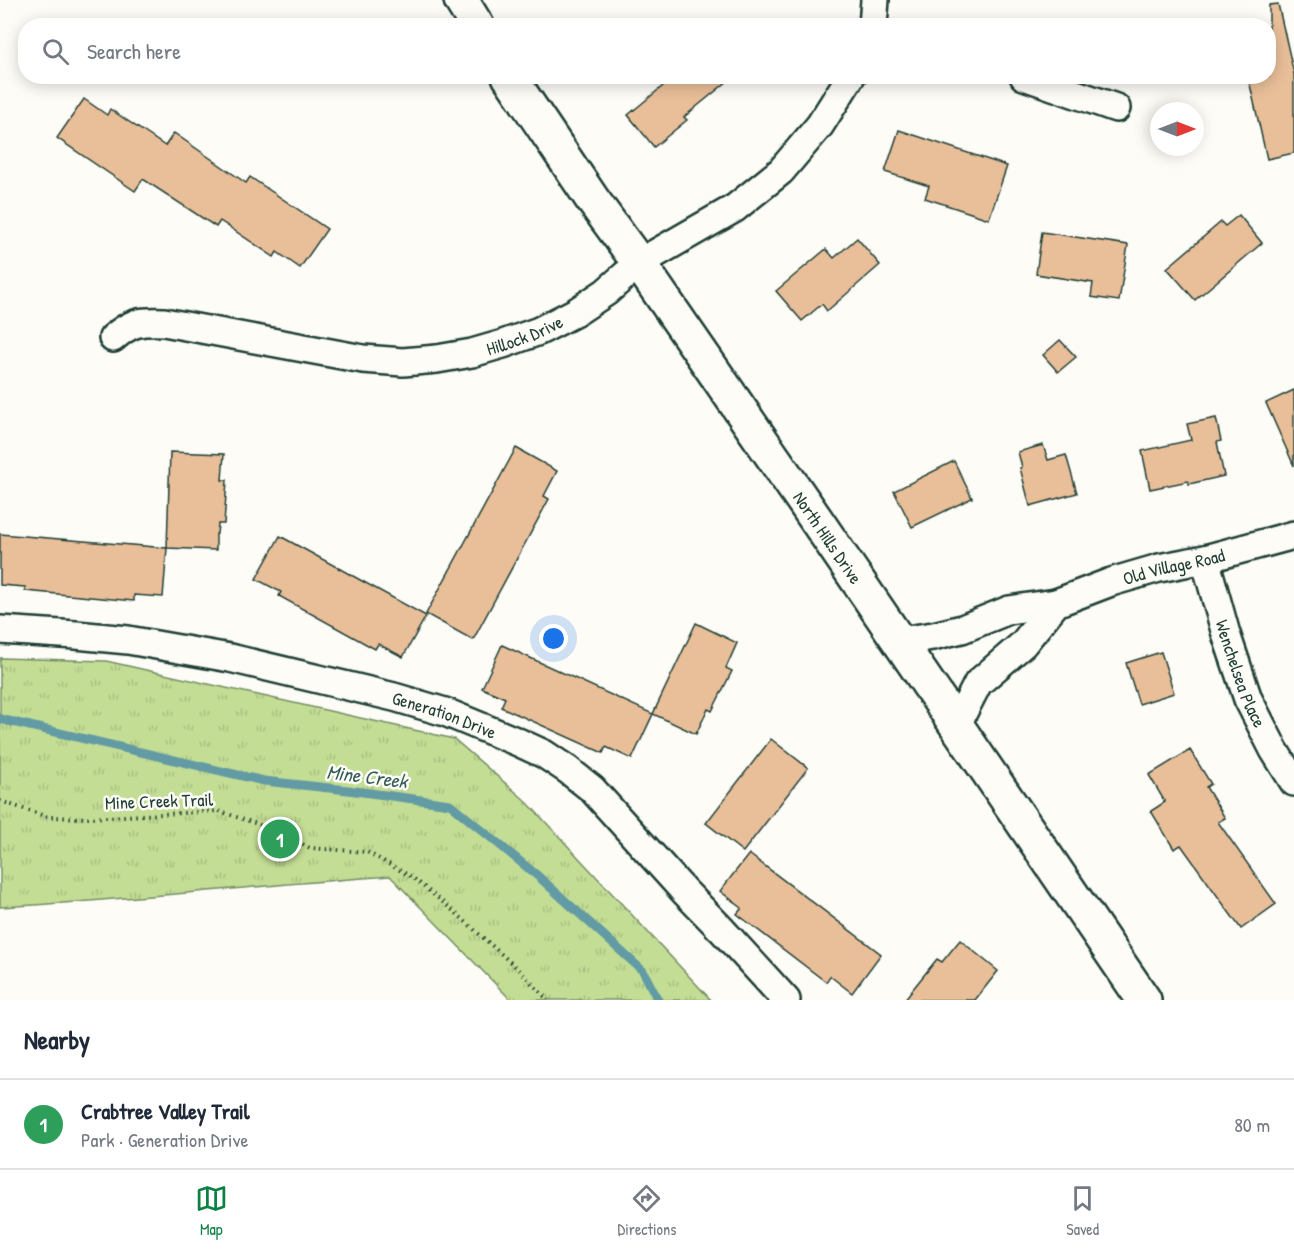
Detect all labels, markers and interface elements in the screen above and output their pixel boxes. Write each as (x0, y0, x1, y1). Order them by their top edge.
search box (18, 18, 1276, 84)
icon: search (39, 35, 72, 68)
text: Search here (87, 36, 181, 66)
north arrow (1150, 102, 1204, 156)
street label: Hillock Drive (483, 309, 567, 361)
street label: North Hills Drive (788, 486, 869, 589)
street label: Old Village Road (1120, 542, 1227, 590)
street label: Wenchelsea Place (1210, 617, 1273, 731)
your location (539, 624, 568, 653)
street label: Generation Drive (390, 685, 500, 744)
water label: Mine Creek (325, 758, 410, 795)
street label: Mine Creek Trail (105, 787, 214, 815)
pin: 1 (260, 816, 300, 862)
text: Nearby (24, 1022, 90, 1057)
text: Crabtree Valley Trail (81, 1096, 250, 1126)
text: 1 (40, 1111, 47, 1138)
text: 80 m (1234, 1111, 1270, 1138)
text: Park · Generation Drive (81, 1126, 248, 1153)
tab: Map (195, 1182, 228, 1240)
tab: Directions (618, 1182, 676, 1240)
tab: Saved (1066, 1182, 1099, 1240)

